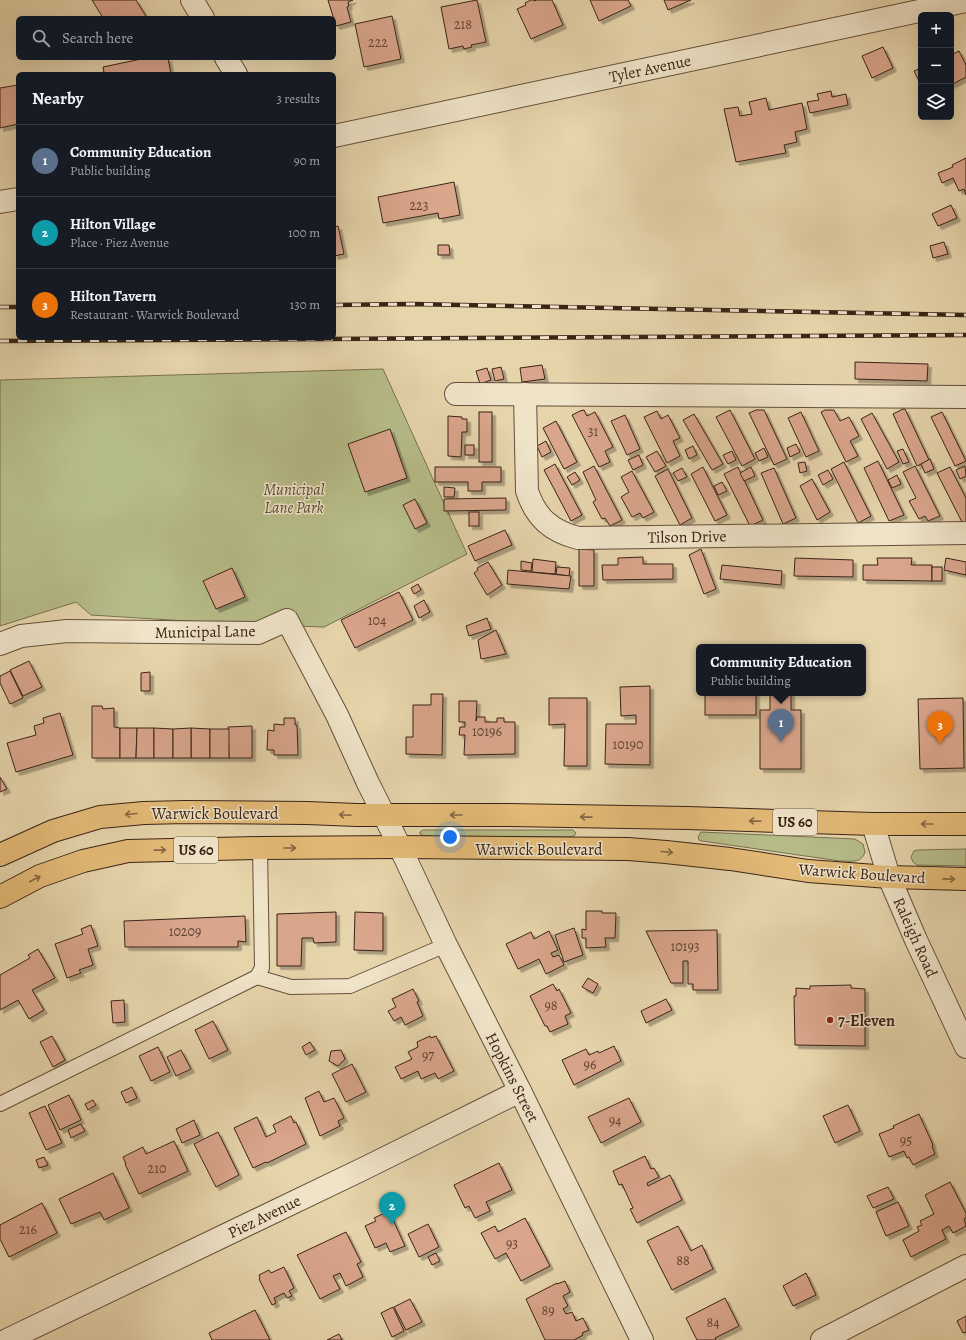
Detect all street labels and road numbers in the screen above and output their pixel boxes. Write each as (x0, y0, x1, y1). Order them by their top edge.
street label: Tyler Avenue (607, 50, 693, 88)
street label: Tilson Drive (647, 525, 727, 549)
street label: Municipal Lane (154, 620, 256, 644)
street label: Warwick Boulevard (150, 803, 279, 825)
road number: US 60 (773, 809, 817, 835)
road number: US 60 (174, 837, 218, 863)
street label: Warwick Boulevard (474, 839, 603, 861)
street label: Warwick Boulevard (797, 859, 927, 889)
street label: Raleigh Road (888, 894, 943, 981)
street label: Hopkins Street (480, 1029, 544, 1126)
street label: Piez Avenue (224, 1190, 305, 1244)

